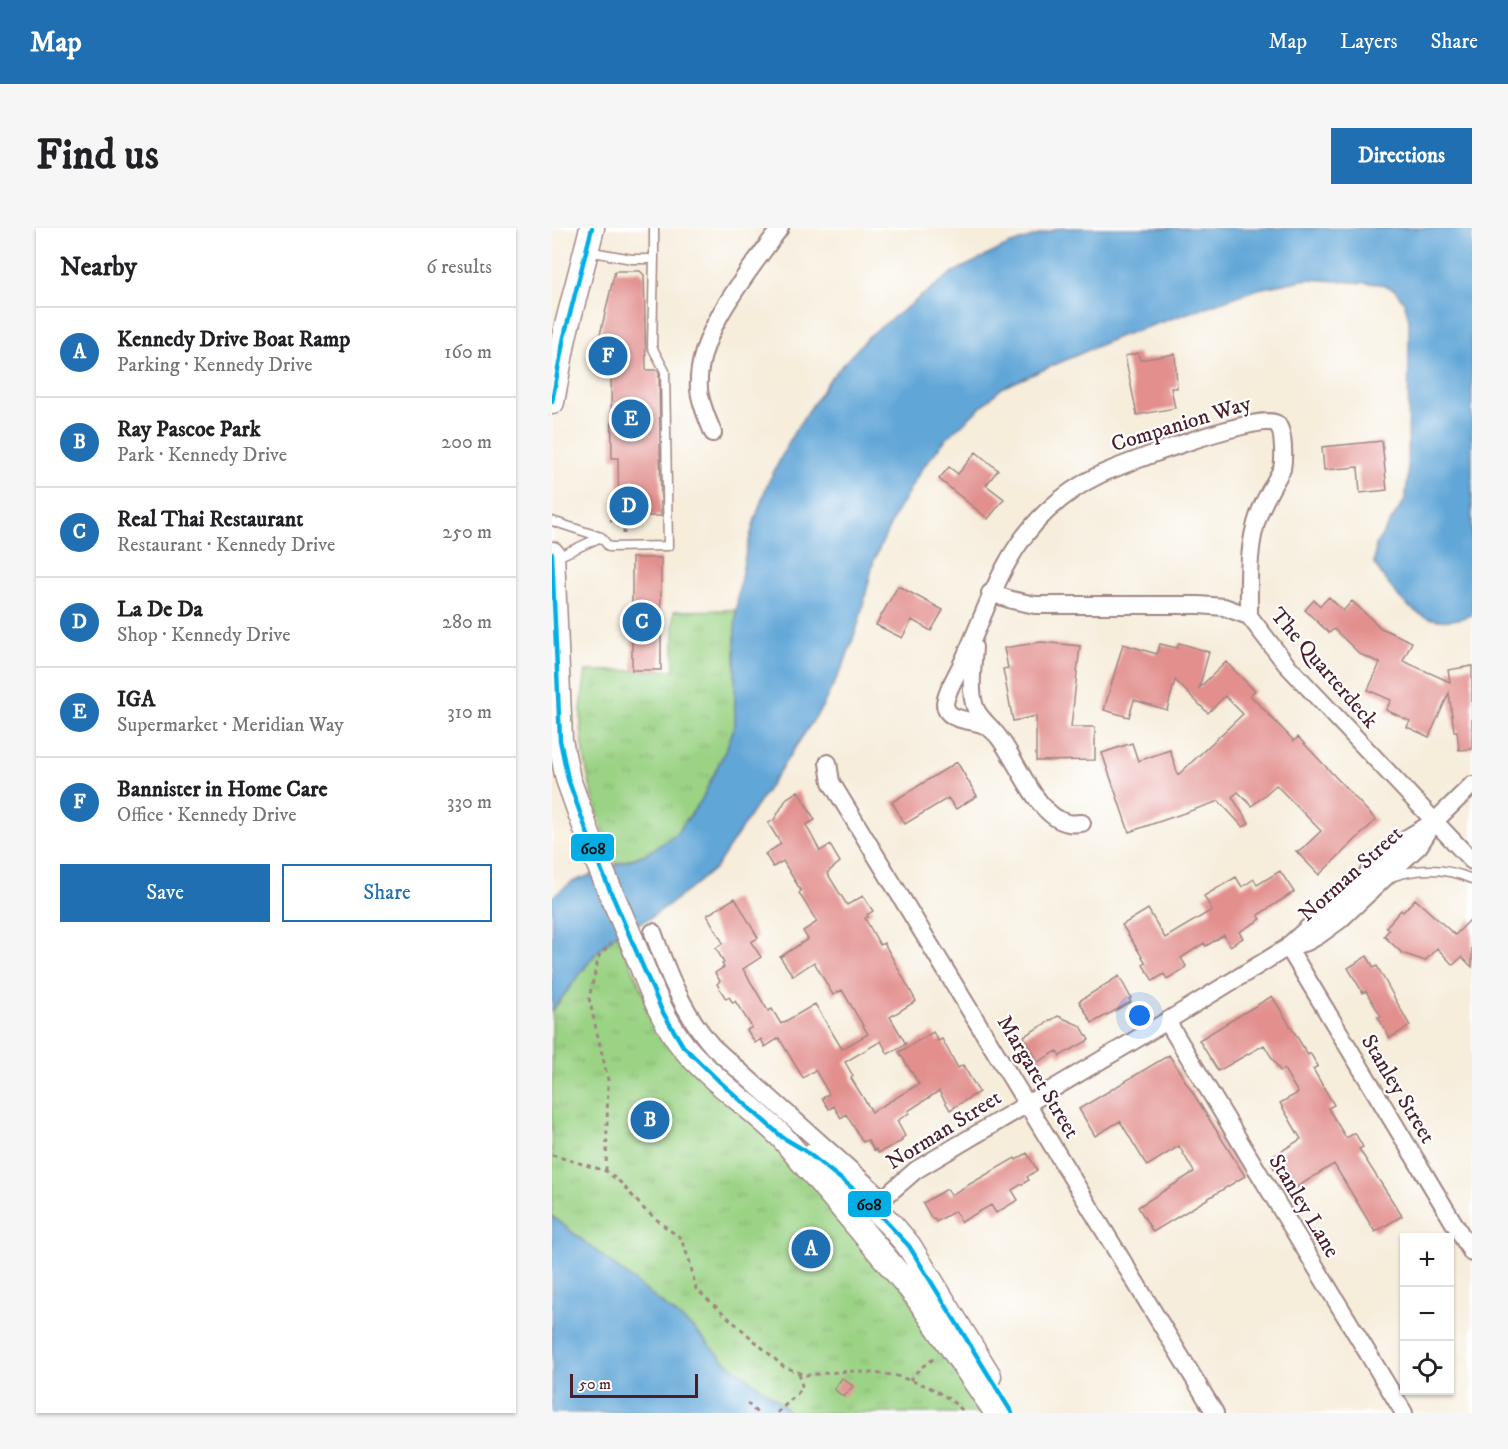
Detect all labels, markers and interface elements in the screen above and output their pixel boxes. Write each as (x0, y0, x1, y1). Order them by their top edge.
text: Map (30, 25, 82, 60)
text: Map (1268, 29, 1307, 55)
text: Layers (1340, 29, 1398, 55)
text: Share (1431, 29, 1478, 55)
button: Directions (1331, 128, 1472, 184)
text: Find us (36, 130, 159, 182)
text: Nearby (60, 251, 137, 284)
text: 6 results (426, 255, 492, 280)
text: Kennedy Drive Boat Ramp (117, 326, 350, 353)
pin: F (588, 334, 628, 378)
text: A (73, 340, 86, 365)
text: 160 m (444, 340, 492, 365)
text: Parking · Kennedy Drive (117, 353, 312, 378)
street label: Companion Way (1108, 390, 1255, 458)
pin: E (612, 396, 650, 441)
text: Ray Pascoe Park (117, 416, 261, 443)
text: B (73, 430, 86, 455)
text: 200 m (441, 430, 492, 455)
text: Park · Kennedy Drive (117, 443, 287, 468)
pin: D (610, 484, 649, 528)
text: Real Thai Restaurant (117, 506, 303, 533)
text: C (73, 520, 86, 545)
text: 250 m (442, 520, 492, 545)
text: Restaurant · Kennedy Drive (117, 533, 335, 558)
text: La De Da (117, 596, 203, 623)
pin: C (622, 600, 662, 644)
street label: The Quarterdeck (1264, 602, 1384, 734)
text: D (72, 610, 87, 635)
text: 280 m (442, 610, 492, 635)
text: Shop · Kennedy Drive (117, 623, 290, 648)
text: IGA (117, 686, 155, 713)
text: E (72, 700, 87, 725)
text: 310 m (447, 700, 492, 725)
text: Supermarket · Meridian Way (117, 713, 344, 738)
text: Bannister in Home Care (117, 776, 328, 803)
text: F (73, 790, 86, 815)
text: 330 m (447, 790, 492, 815)
text: Office · Kennedy Drive (117, 803, 296, 828)
street label: Norman Street (1293, 820, 1409, 928)
line badge: 608 (570, 833, 615, 862)
text: 608 (581, 839, 605, 859)
button: Save (60, 864, 270, 922)
button: Share (282, 864, 492, 922)
your location (1125, 1001, 1154, 1030)
street label: Margaret Street (991, 1011, 1085, 1143)
street label: Stanley Street (1355, 1030, 1441, 1148)
street label: Norman Street (881, 1084, 1007, 1176)
pin: B (630, 1098, 670, 1142)
street label: Stanley Lane (1263, 1149, 1345, 1263)
line badge: 608 (847, 1190, 892, 1218)
text: 608 (857, 1195, 881, 1215)
pin: A (792, 1226, 830, 1272)
map controls (1400, 1233, 1454, 1395)
button: + (1400, 1233, 1454, 1287)
button: − (1400, 1287, 1454, 1341)
button: locate (1400, 1341, 1454, 1395)
scale bar (570, 1371, 698, 1398)
text: 50 m (579, 1374, 611, 1394)

